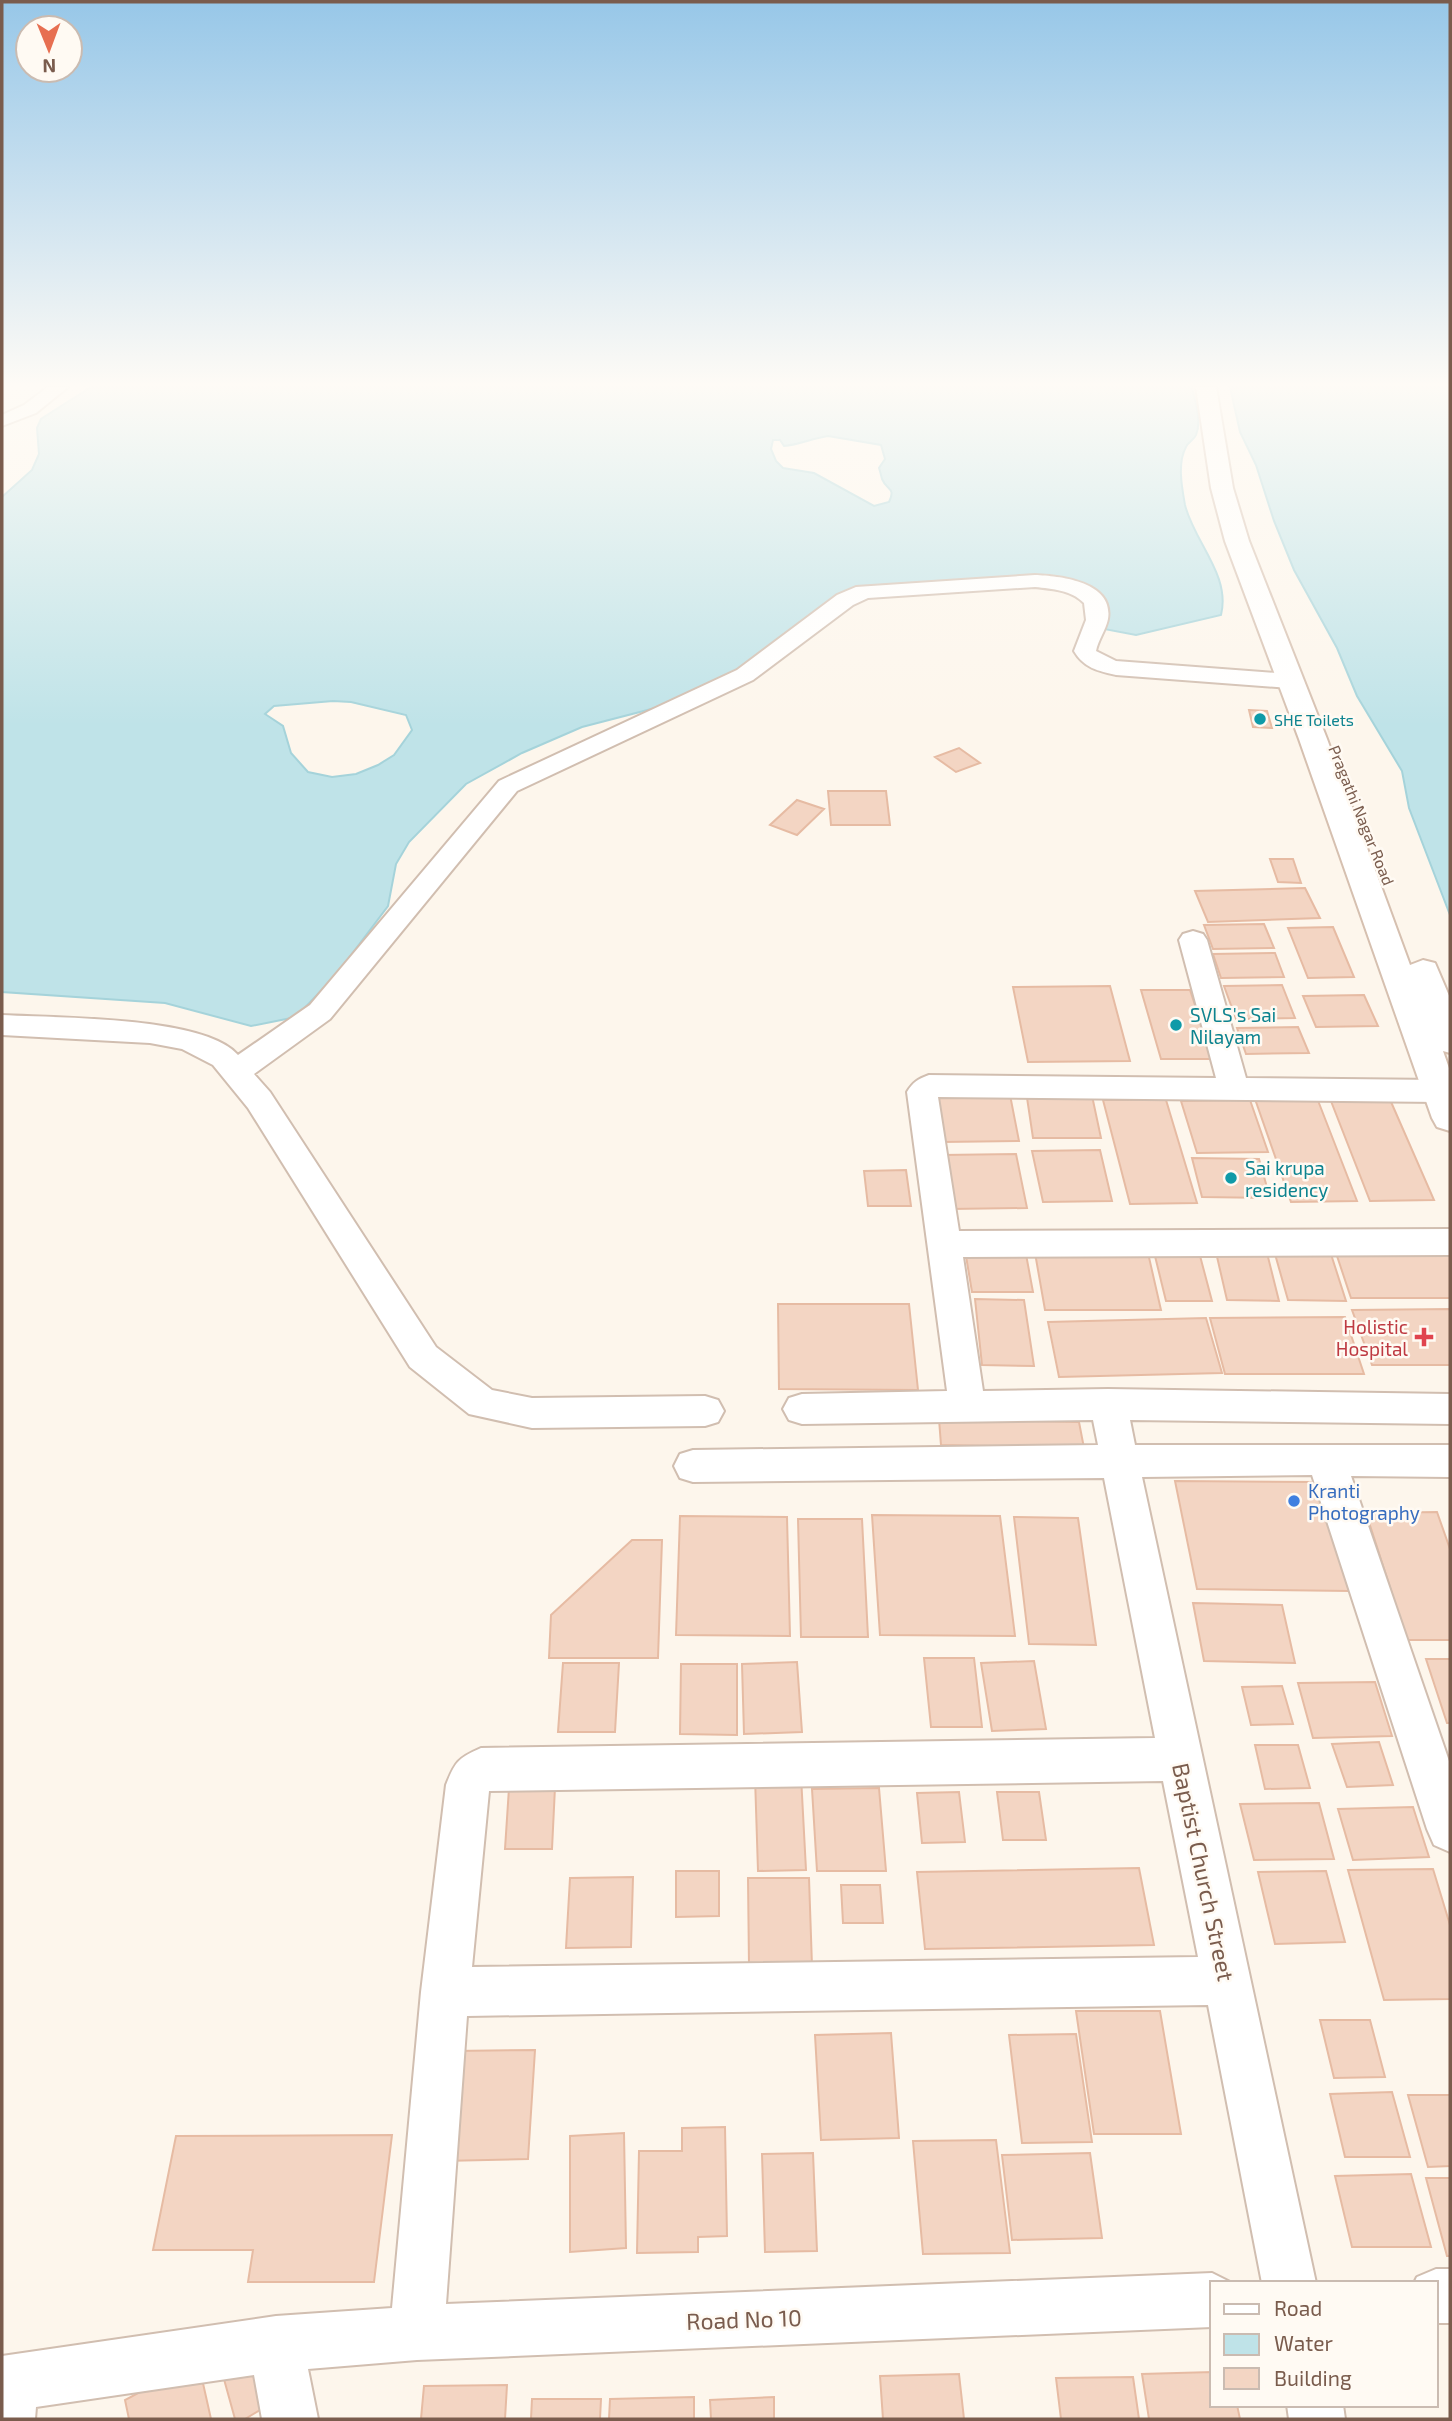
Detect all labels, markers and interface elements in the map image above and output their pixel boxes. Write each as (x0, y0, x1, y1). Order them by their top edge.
north arrow (14, 14, 84, 84)
text: N (42, 55, 56, 78)
place label: SHE Toilets (1274, 710, 1354, 729)
marker: SHE Toilets (1252, 711, 1268, 727)
street label: Pragathi Nagar Road (1325, 742, 1399, 888)
place label: SVLS's Sai Nilayam (1190, 1003, 1276, 1048)
marker: SVLS's Sai Nilayam (1168, 1017, 1184, 1033)
place label: Sai krupa residency (1245, 1156, 1328, 1201)
marker: Sai krupa residency (1223, 1170, 1239, 1186)
place label: Holistic Hospital (1336, 1315, 1408, 1360)
marker: Holistic Hospital (1414, 1327, 1434, 1347)
place label: Kranti Photography (1308, 1479, 1420, 1524)
marker: Kranti Photography (1286, 1493, 1302, 1509)
street label: Baptist Church Street (1167, 1760, 1241, 1984)
legend (1210, 2281, 1438, 2407)
text: Road (1274, 2295, 1322, 2320)
street label: Road No 10 (686, 2303, 802, 2335)
text: Water (1274, 2330, 1333, 2355)
text: Building (1274, 2365, 1352, 2390)

